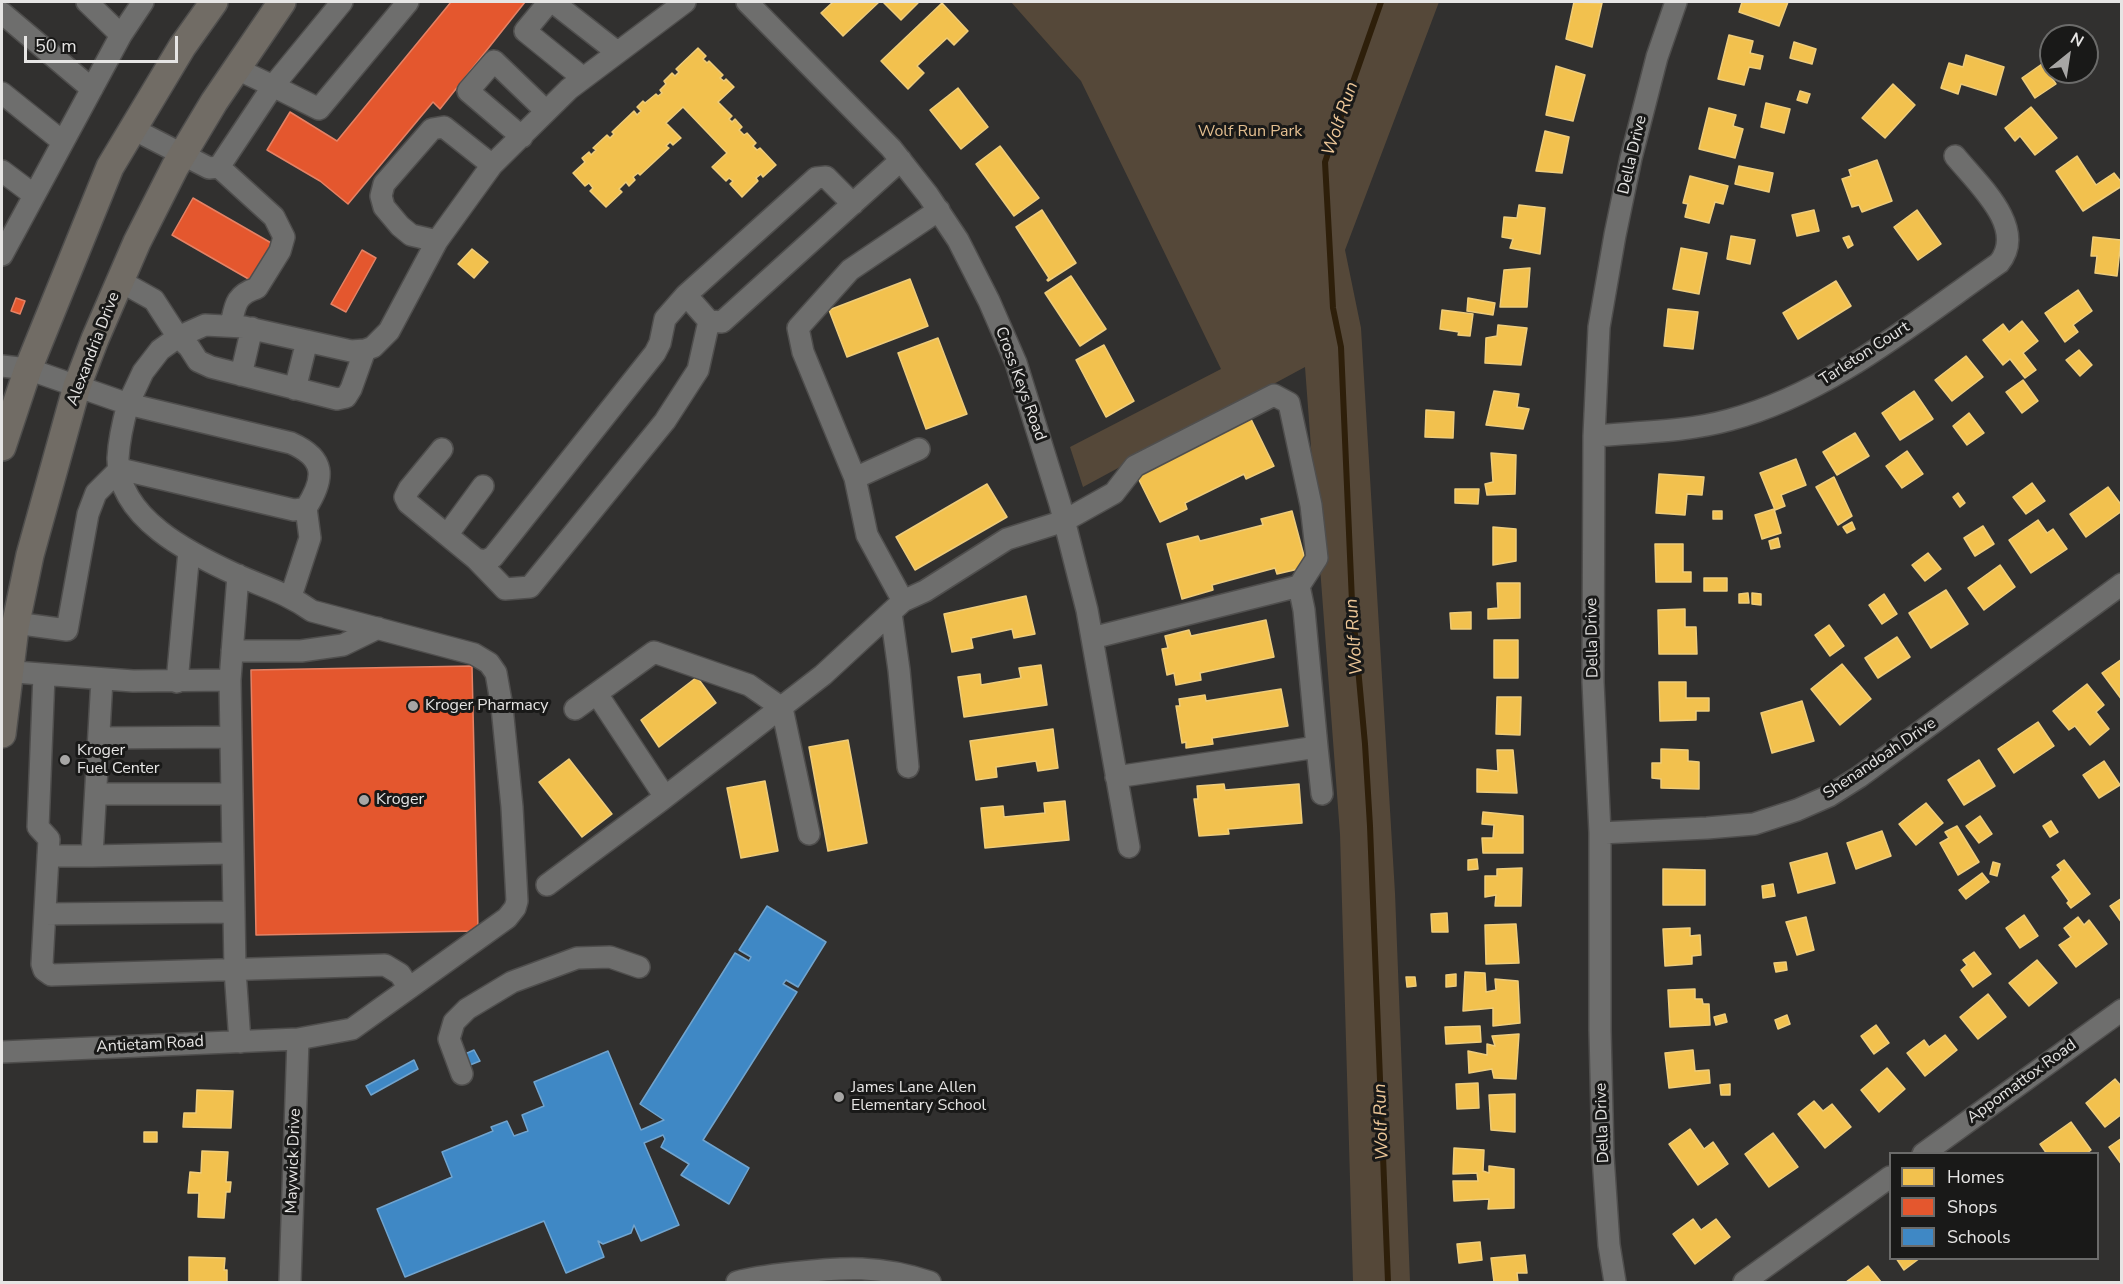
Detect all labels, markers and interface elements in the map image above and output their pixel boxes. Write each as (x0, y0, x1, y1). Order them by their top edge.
scale bar (27, 24, 182, 62)
north arrow (2039, 24, 2099, 84)
text: N (2066, 28, 2088, 53)
text: 50 m (35, 34, 77, 58)
water label: Wolf Run (1318, 79, 1364, 159)
street label: Della Drive (1615, 114, 1651, 196)
park label: Wolf Run Park (1198, 122, 1302, 142)
street label: Alexandria Drive (64, 290, 124, 408)
street label: Tarleton Court (1816, 318, 1914, 390)
street label: Cross Keys Road (990, 324, 1050, 444)
water label: Wolf Run (1342, 598, 1368, 676)
street label: Della Drive (1583, 598, 1603, 678)
place label: Kroger Pharmacy (425, 696, 549, 716)
marker: Kroger Pharmacy (406, 699, 420, 713)
street label: Shenandoah Drive (1820, 714, 1940, 804)
place label: Kroger Fuel Center (77, 741, 159, 779)
marker: Kroger Fuel Center (58, 753, 72, 767)
place label: Kroger (376, 790, 424, 810)
marker: Kroger (357, 793, 371, 807)
street label: Antietam Road (96, 1033, 204, 1057)
street label: Appomattox Road (1963, 1036, 2081, 1128)
place label: James Lane Allen Elementary School (851, 1078, 986, 1116)
street label: Della Drive (1592, 1082, 1614, 1164)
water label: Wolf Run (1370, 1083, 1394, 1161)
marker: James Lane Allen Elementary School (832, 1090, 846, 1104)
street label: Maywick Drive (283, 1108, 305, 1214)
legend (1889, 1152, 2099, 1260)
text: Homes (1947, 1165, 2004, 1189)
text: Shops (1947, 1195, 1997, 1219)
text: Schools (1947, 1225, 2011, 1249)

